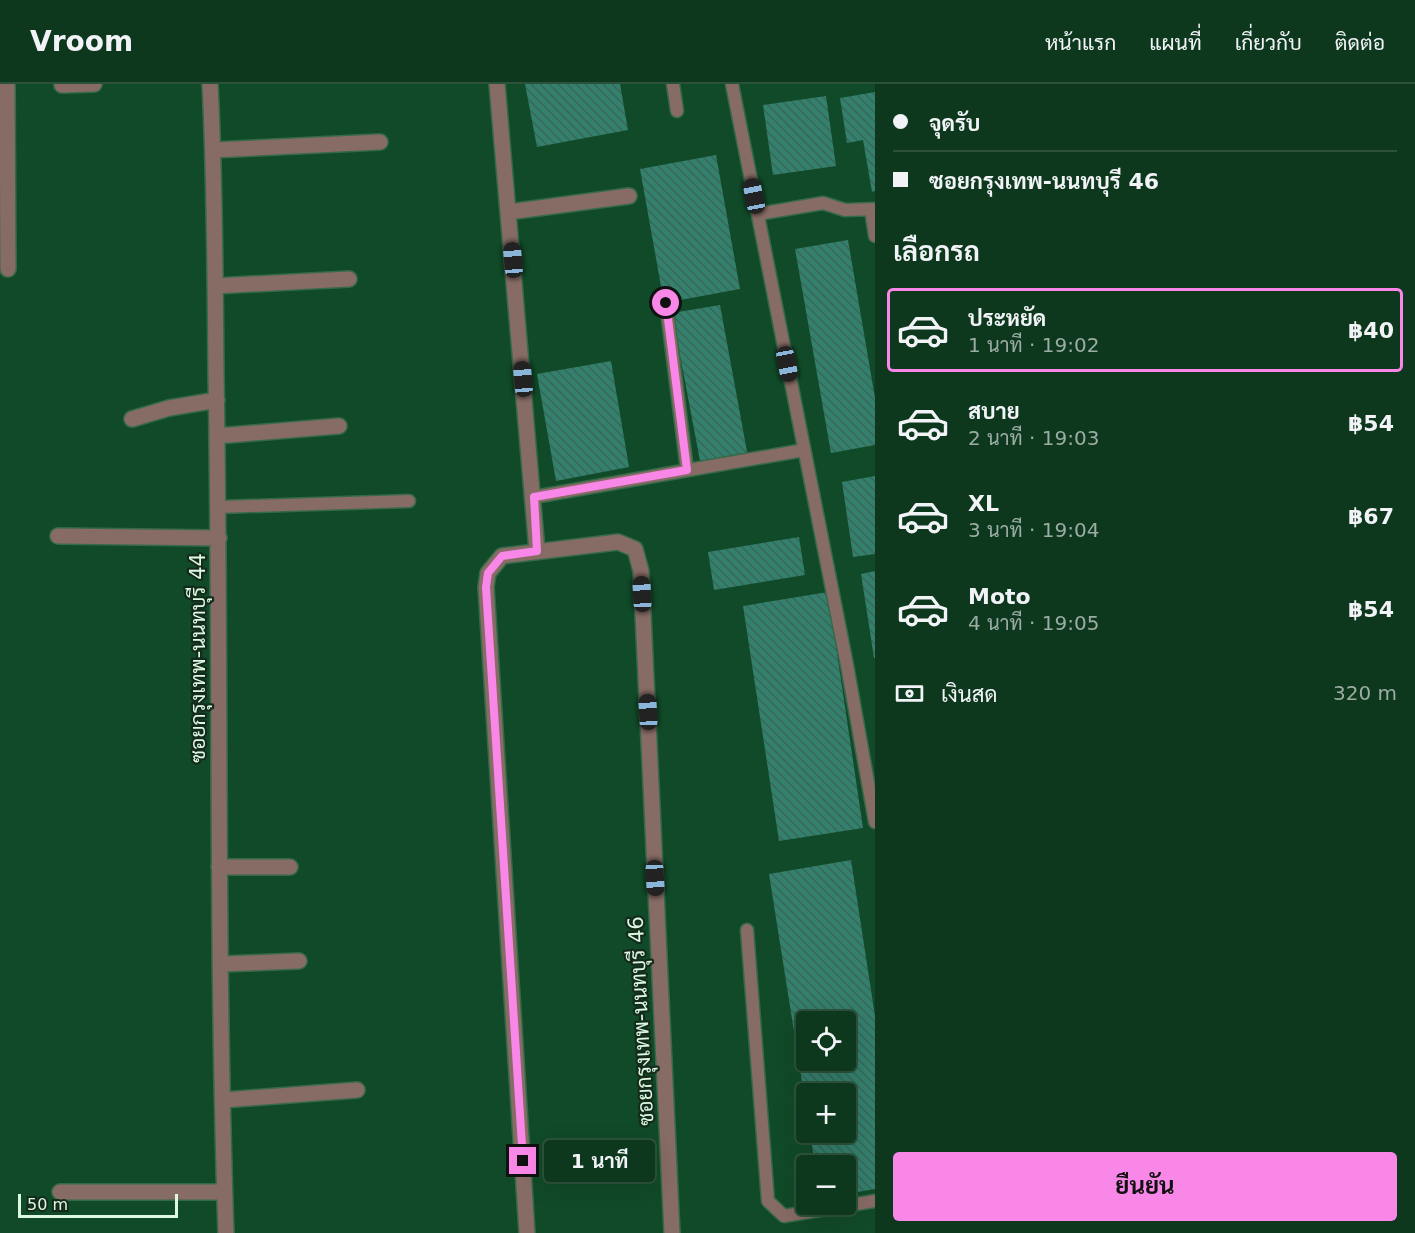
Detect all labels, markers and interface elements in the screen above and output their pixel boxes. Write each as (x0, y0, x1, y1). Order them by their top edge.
text: Vroom (30, 25, 133, 58)
text: หน้าแรก (1045, 31, 1116, 55)
text: แผนที่ (1149, 31, 1202, 55)
text: เกี่ยวกับ (1235, 31, 1302, 55)
text: ติดต่อ (1335, 31, 1385, 55)
text: จุดรับ (929, 111, 980, 136)
text: ซอยกรุงเทพ-นนทบุรี 46 (929, 169, 1159, 194)
car (742, 177, 766, 215)
text: เลือกรถ (893, 236, 980, 267)
car (502, 241, 524, 279)
route start (652, 289, 679, 316)
icon: car (896, 303, 950, 357)
text: ประหยัด (968, 306, 1046, 331)
text: ฿40 (1348, 318, 1394, 343)
text: 1 นาที · 19:02 (968, 333, 1099, 357)
car (775, 345, 799, 383)
car (512, 360, 534, 398)
icon: car (896, 396, 950, 450)
text: สบาย (968, 399, 1020, 424)
text: ฿54 (1348, 411, 1394, 436)
text: 2 นาที · 19:03 (968, 426, 1099, 450)
icon: car (896, 489, 950, 543)
text: XL (968, 491, 999, 516)
text: ฿67 (1348, 504, 1394, 529)
text: 3 นาที · 19:04 (968, 518, 1099, 542)
street label: ซอยกรุงเทพ-นนทบุรี 44 (185, 553, 212, 763)
car (632, 576, 652, 612)
icon: car (896, 582, 950, 636)
text: Moto (968, 584, 1031, 609)
text: ฿54 (1348, 597, 1394, 622)
text: 4 นาที · 19:05 (968, 611, 1099, 635)
icon: cash (893, 677, 926, 710)
text: 320 m (1333, 681, 1397, 705)
text: เงินสด (941, 682, 998, 707)
car (638, 694, 658, 730)
car (645, 860, 665, 896)
street label: ซอยกรุงเทพ-นนทบุรี 46 (623, 916, 660, 1126)
map controls (796, 1011, 856, 1215)
button: locate (796, 1011, 856, 1071)
button: + (796, 1083, 856, 1143)
callout: 1 นาที (544, 1140, 655, 1182)
route end (509, 1147, 536, 1174)
text: 1 นาที (571, 1149, 628, 1173)
button: ยืนยัน (893, 1152, 1397, 1221)
button: − (796, 1155, 856, 1215)
scale bar (18, 1191, 178, 1218)
text: 50 m (27, 1195, 68, 1214)

